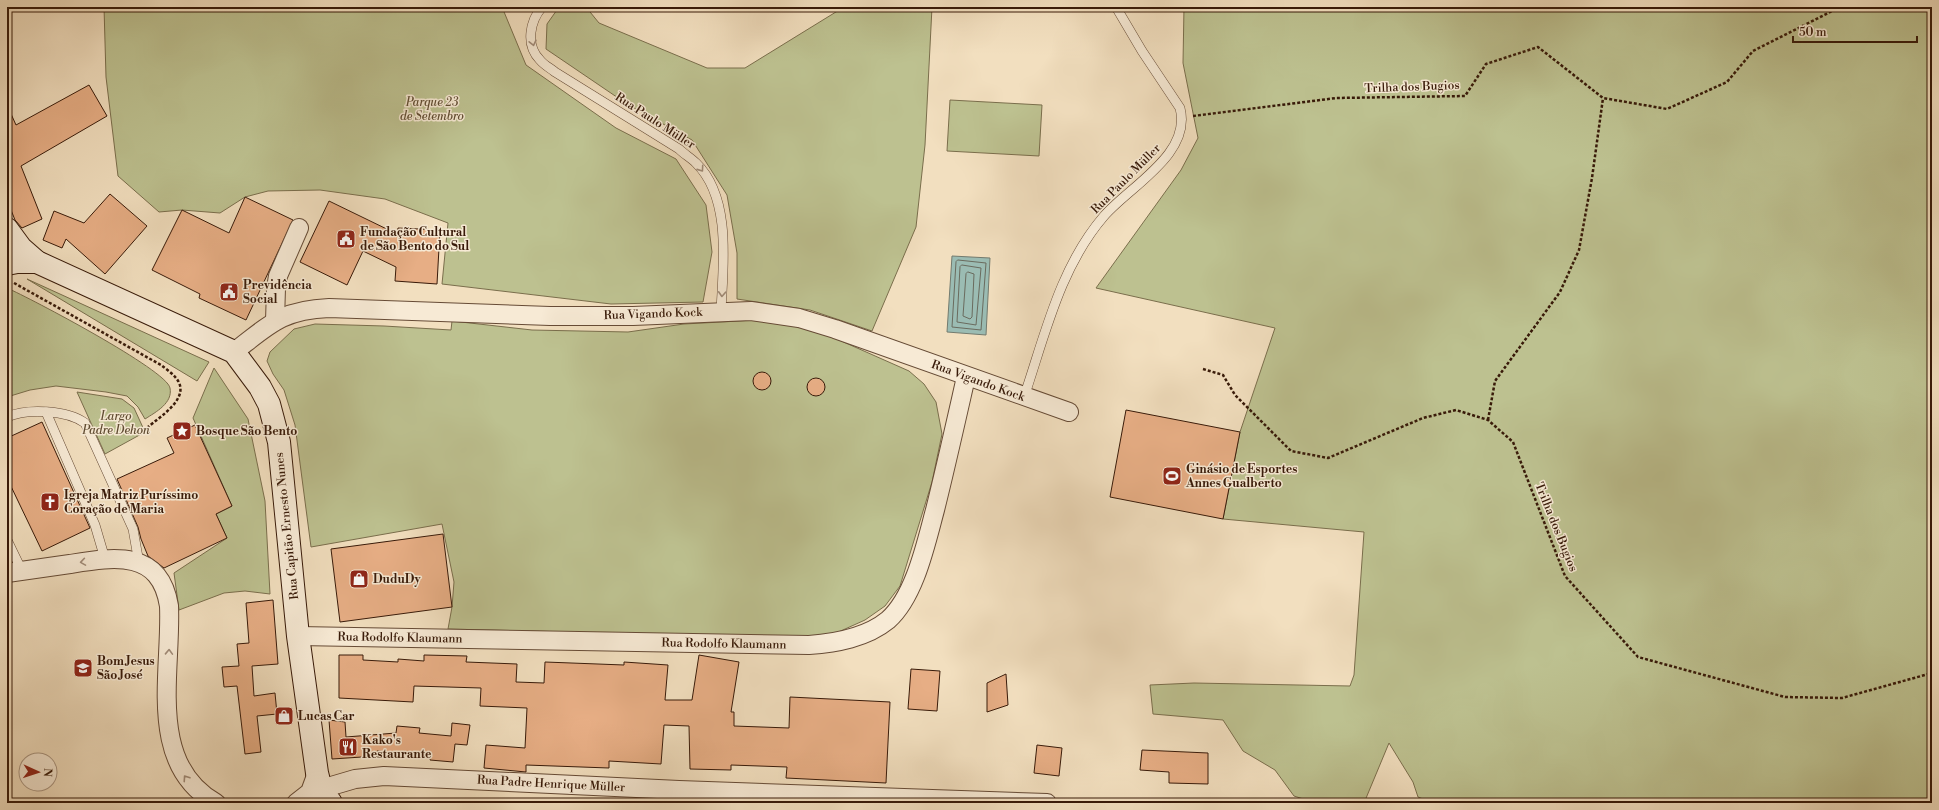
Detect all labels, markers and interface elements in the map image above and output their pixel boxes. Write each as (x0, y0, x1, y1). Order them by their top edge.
scale bar (1793, 18, 1917, 44)
text: 50 m (1799, 25, 1827, 40)
one-way arrow (528, 39, 536, 46)
street label: Trilha dos Bugios (1364, 78, 1460, 96)
street label: Rua Paulo Müller (612, 89, 698, 153)
park label: Parque 23 de Setembro (400, 95, 464, 124)
street label: Rua Paulo Müller (1088, 141, 1164, 217)
one-way arrow (696, 165, 704, 172)
place label: Fundação Cultural de São Bento do Sul (360, 225, 469, 254)
public building icon: Fundação Cultural de São Bento do Sul (335, 228, 357, 250)
place label: Previdência Social (243, 278, 312, 307)
public building icon: Previdência Social (218, 281, 240, 303)
one-way arrow (718, 291, 726, 297)
street label: Rua Vigando Kock (603, 305, 703, 323)
street label: Rua Vigando Kock (929, 357, 1028, 405)
park label: Largo Padre Dehon (81, 409, 150, 438)
place icon: Bosque São Bento (171, 420, 193, 442)
place label: Bosque São Bento (196, 424, 297, 439)
street label: Rua Capitão Ernesto Nunes (272, 452, 302, 600)
place label: Ginásio de Esportes Annes Gualberto (1185, 462, 1297, 491)
sports icon: Ginásio de Esportes Annes Gualberto (1161, 465, 1183, 487)
street label: Trilha dos Bugios (1531, 480, 1581, 574)
place label: Igreja Matriz Puríssimo Coração de Maria (64, 488, 198, 517)
church icon: Igreja Matriz Puríssimo Coração de Maria (39, 491, 61, 513)
one-way arrow (80, 557, 87, 566)
shop icon: DuduDy (348, 568, 370, 590)
place label: DuduDy (373, 572, 421, 587)
street label: Rua Rodolfo Klaumann (337, 629, 463, 647)
street label: Rua Rodolfo Klaumann (661, 635, 787, 653)
one-way arrow (165, 649, 173, 655)
place label: Bom Jesus São José (97, 654, 155, 683)
school or university icon: Bom Jesus São José (72, 657, 94, 679)
shop icon: Lucas Car (273, 705, 295, 727)
place label: Lucas Car (298, 709, 355, 724)
place label: Kako's Restaurante (362, 733, 432, 762)
restaurant icon: Kako's Restaurante (337, 736, 359, 758)
north arrow (18, 752, 58, 792)
text: N (40, 768, 54, 777)
street label: Rua Padre Henrique Müller (476, 773, 626, 795)
one-way arrow (184, 775, 191, 782)

